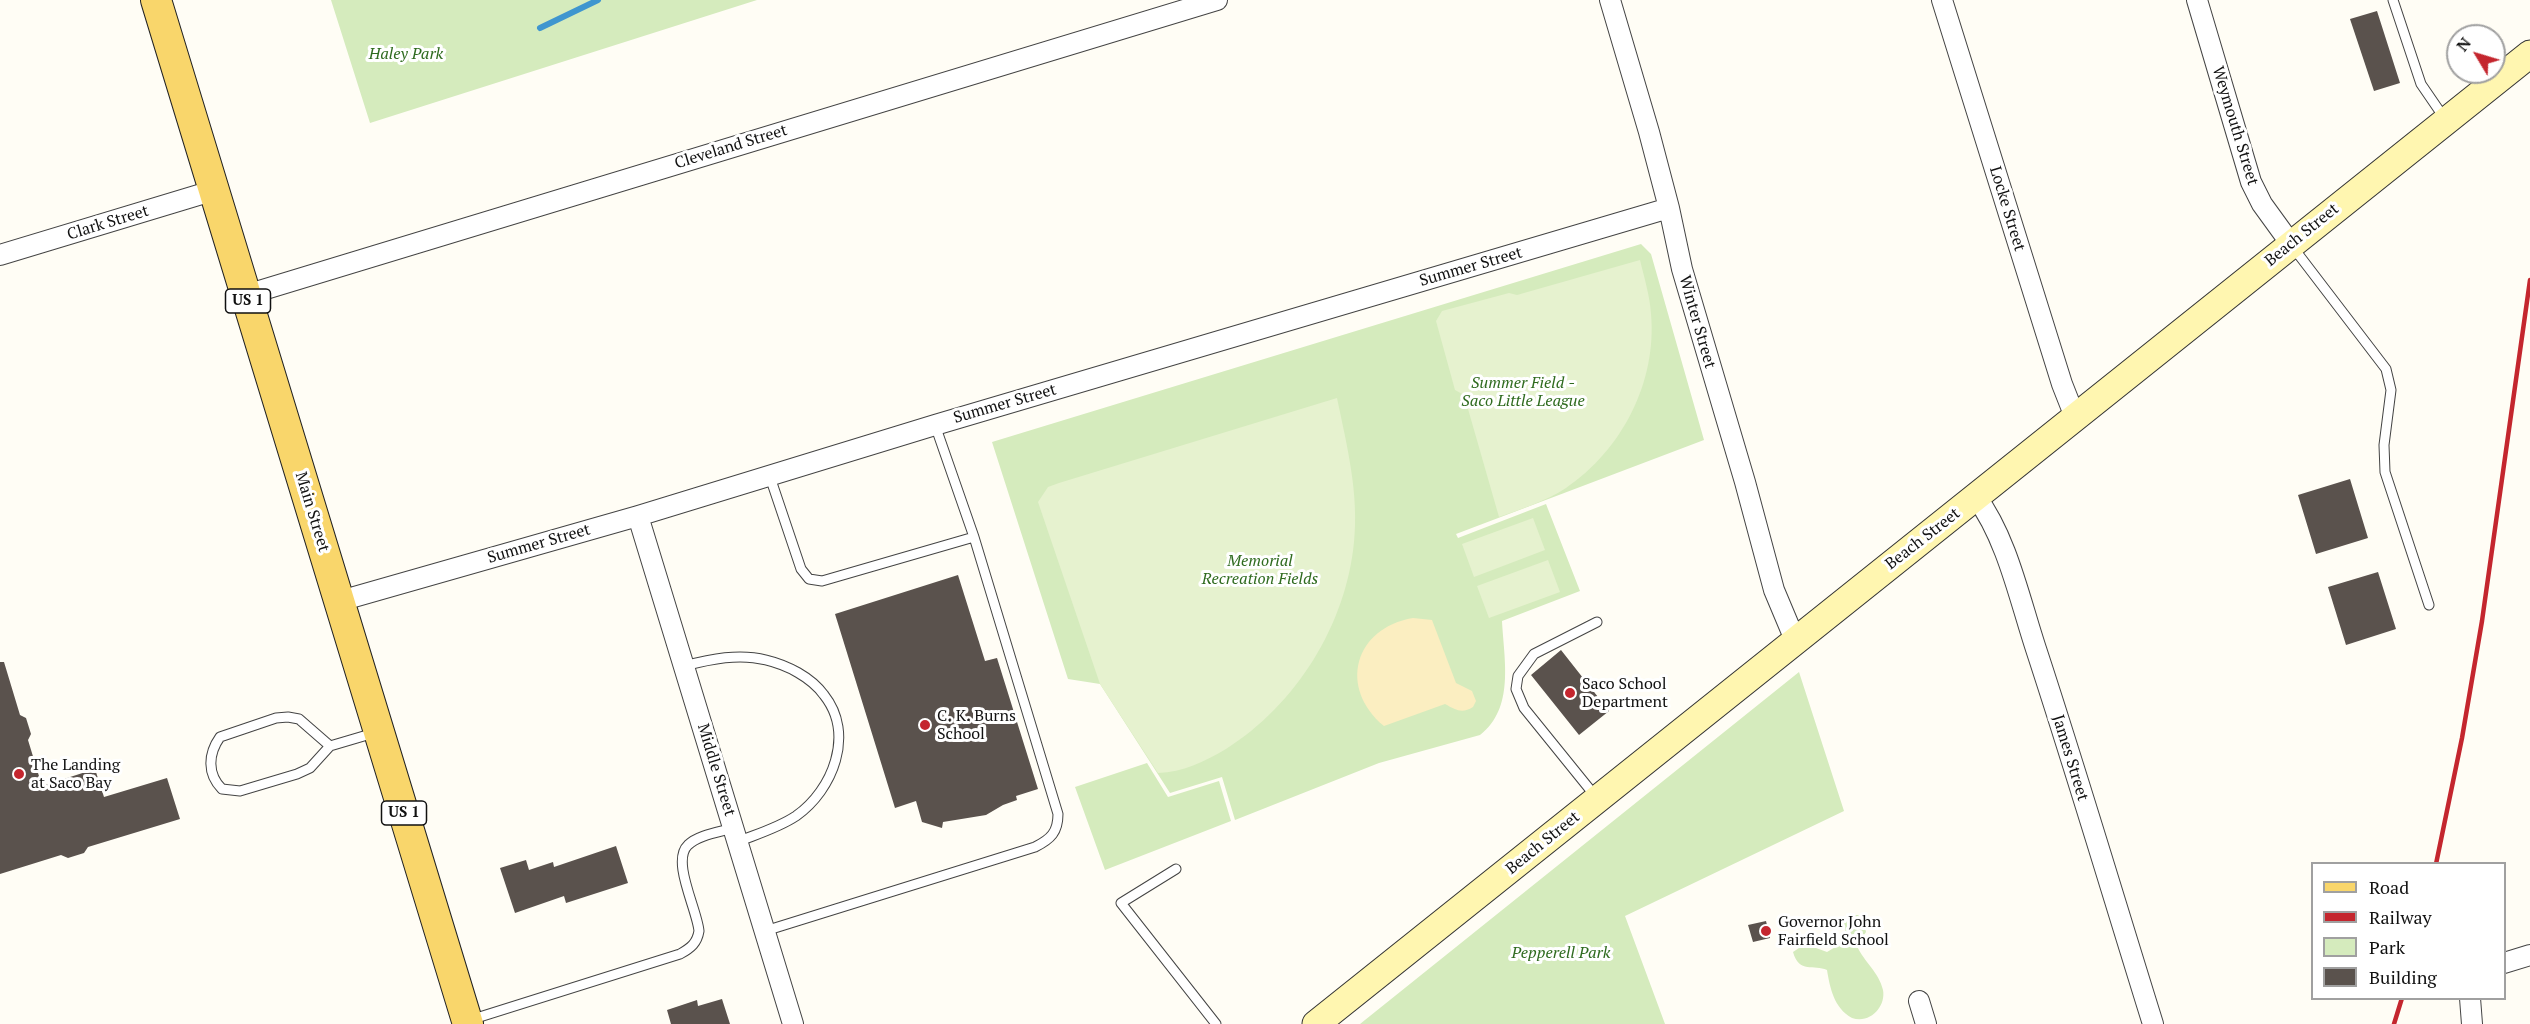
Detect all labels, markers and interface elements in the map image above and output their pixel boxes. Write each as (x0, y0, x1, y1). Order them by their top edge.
north arrow (2446, 24, 2506, 84)
text: N (2451, 33, 2476, 56)
park label: Haley Park (369, 44, 443, 64)
street label: Weymouth Street (2208, 64, 2262, 188)
street label: Cleveland Street (672, 121, 790, 173)
street label: Locke Street (1985, 164, 2029, 254)
street label: Beach Street (2261, 199, 2343, 271)
street label: Clark Street (65, 202, 151, 244)
street label: Summer Street (1417, 243, 1525, 291)
street label: Winter Street (1675, 273, 1719, 371)
road number: US 1 (226, 289, 270, 313)
park label: Summer Field - Saco Little League (1461, 373, 1585, 411)
street label: Summer Street (951, 380, 1059, 428)
street label: Main Street (291, 470, 333, 554)
street label: Beach Street (1882, 504, 1964, 574)
street label: Summer Street (485, 520, 593, 568)
park label: Memorial Recreation Fields (1202, 551, 1318, 589)
place label: Saco School Department (1582, 674, 1668, 712)
marker: Saco School Department (1563, 686, 1577, 700)
place label: C. K. Burns School (937, 706, 1016, 744)
street label: James Street (2048, 713, 2092, 803)
marker: C. K. Burns School (918, 718, 932, 732)
street label: Middle Street (693, 721, 739, 819)
place label: The Landing at Saco Bay (31, 755, 120, 793)
marker: The Landing at Saco Bay (12, 767, 26, 781)
road number: US 1 (382, 801, 426, 825)
street label: Beach Street (1502, 807, 1584, 879)
legend (2311, 862, 2506, 1000)
text: Road (2369, 875, 2409, 899)
text: Railway (2369, 905, 2432, 929)
place label: Governor John Fairfield School (1778, 912, 1889, 950)
marker: Governor John Fairfield School (1759, 924, 1773, 938)
text: Park (2369, 935, 2405, 959)
park label: Pepperell Park (1512, 943, 1610, 963)
text: Building (2369, 965, 2437, 989)

